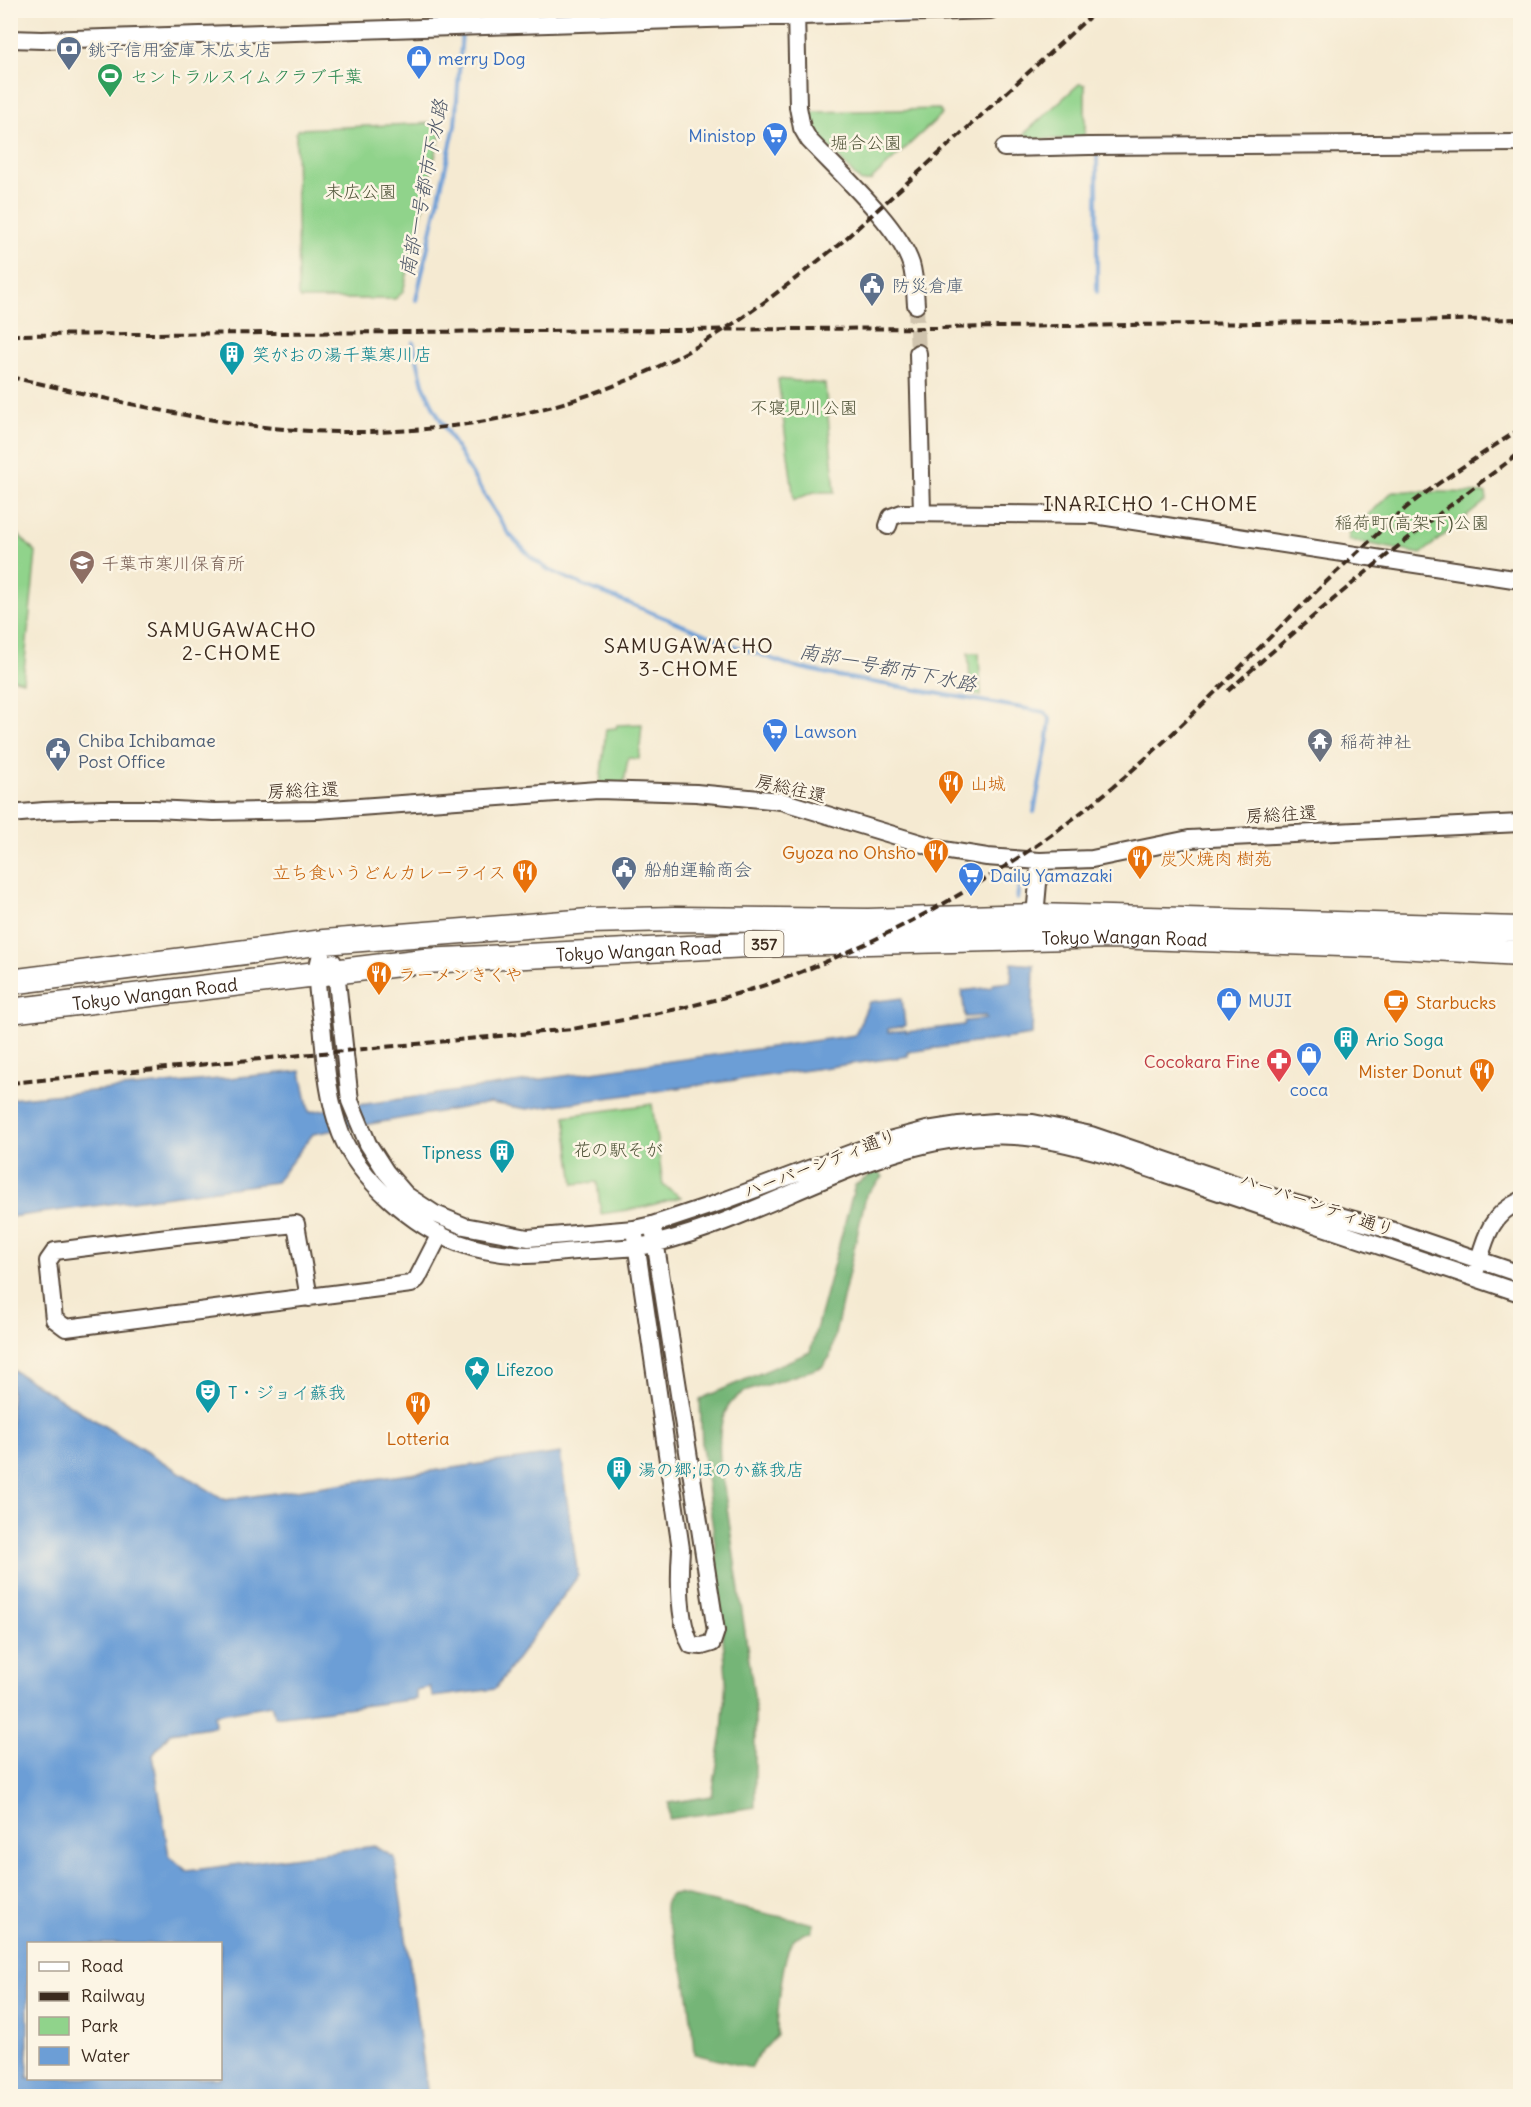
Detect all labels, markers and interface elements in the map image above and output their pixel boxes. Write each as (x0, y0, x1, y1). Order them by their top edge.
bank icon: 銚子信用金庫 末広支店 (54, 34, 84, 72)
place label: 銚子信用金庫 末広支店 (88, 38, 272, 61)
shop icon: merry Dog (404, 43, 434, 81)
place label: merry Dog (438, 47, 526, 70)
sports icon: セントラルスイムクラブ千葉 (95, 61, 125, 99)
place label: セントラルスイムクラブ千葉 (130, 65, 363, 88)
water label: 南部一号都市下水路 (394, 96, 453, 279)
supermarket icon: Ministop (760, 120, 790, 158)
place label: Ministop (688, 124, 756, 147)
park label: 堀合公園 (830, 131, 902, 154)
park label: 末広公園 (325, 180, 397, 203)
public building icon: 防災倉庫 (857, 270, 887, 308)
place label: 防災倉庫 (892, 274, 964, 297)
building icon: 笑がおの湯千葉寒川店 (217, 339, 247, 377)
place label: 笑がおの湯千葉寒川店 (252, 343, 432, 366)
park label: 不寝見川公園 (750, 396, 858, 419)
district label: INARICHO 1-CHOME (1043, 491, 1259, 516)
park label: 稲荷町(高架下)公園 (1335, 511, 1489, 534)
school or university icon: 千葉市寒川保育所 (67, 548, 97, 586)
place label: 千葉市寒川保育所 (101, 552, 245, 575)
district label: SAMUGAWACHO 2-CHOME (147, 617, 317, 665)
district label: SAMUGAWACHO 3-CHOME (604, 633, 774, 681)
water label: 南部一号都市下水路 (797, 638, 980, 697)
supermarket icon: Lawson (760, 716, 790, 754)
place label: Lawson (794, 720, 857, 743)
temple icon: 稲荷神社 (1305, 726, 1335, 764)
place label: Chiba Ichibamae Post Office (78, 729, 216, 773)
place label: 稲荷神社 (1340, 730, 1412, 753)
public building icon: Chiba Ichibamae Post Office (43, 735, 73, 773)
restaurant icon: 山城 (936, 768, 966, 806)
street label: 房総往還 (753, 769, 829, 807)
place label: 山城 (970, 772, 1006, 795)
street label: 房総往還 (267, 777, 339, 803)
street label: 房総往還 (1244, 801, 1318, 827)
restaurant icon: Gyoza no Ohsho (921, 837, 951, 875)
place label: Gyoza no Ohsho (782, 841, 916, 864)
restaurant icon: 炭火焼肉 樹苑 (1125, 843, 1155, 881)
place label: 炭火焼肉 樹苑 (1160, 847, 1272, 870)
public building icon: 船舶運輸商会 (609, 854, 639, 892)
restaurant icon: 立ち食いうどんカレーライス (510, 857, 540, 895)
place label: 船舶運輸商会 (644, 858, 752, 881)
supermarket icon: Daily Yamazaki (956, 860, 986, 898)
place label: 立ち食いうどんカレーライス (272, 861, 506, 884)
place label: Daily Yamazaki (990, 864, 1113, 887)
street label: Tokyo Wangan Road (1041, 924, 1208, 951)
road number: 357 (744, 931, 783, 957)
street label: Tokyo Wangan Road (555, 935, 723, 966)
restaurant icon: ラーメンきくや (364, 959, 394, 997)
place label: ラーメンきくや (398, 963, 523, 986)
street label: Tokyo Wangan Road (71, 972, 239, 1015)
shop icon: MUJI (1214, 985, 1244, 1023)
cafe icon: Starbucks (1381, 987, 1411, 1025)
place label: MUJI (1248, 989, 1292, 1012)
place label: Starbucks (1416, 991, 1496, 1014)
building icon: Ario Soga (1331, 1024, 1361, 1062)
place label: Ario Soga (1366, 1028, 1444, 1051)
shop icon: coca (1294, 1040, 1324, 1078)
pharmacy icon: Cocokara Fine (1264, 1046, 1294, 1084)
place label: Cocokara Fine (1144, 1050, 1260, 1073)
restaurant icon: Mister Donut (1467, 1056, 1497, 1094)
place label: Mister Donut (1358, 1060, 1462, 1083)
place label: coca (1290, 1078, 1328, 1101)
street label: ハーバーシティ通り (740, 1123, 900, 1203)
building icon: Tipness (487, 1137, 517, 1175)
park label: 花の駅そが (573, 1138, 663, 1161)
place label: Tipness (422, 1141, 482, 1164)
street label: ハーバーシティ通り (1236, 1167, 1398, 1241)
place icon: Lifezoo (462, 1354, 492, 1392)
place label: Lifezoo (496, 1358, 554, 1381)
theatre icon: T・ジョイ蘇我 (193, 1377, 223, 1415)
place label: T・ジョイ蘇我 (228, 1381, 345, 1404)
restaurant icon: Lotteria (403, 1389, 433, 1427)
place label: Lotteria (387, 1427, 449, 1450)
building icon: 湯の郷;ほのか蘇我店 (604, 1454, 634, 1492)
place label: 湯の郷;ほのか蘇我店 (638, 1458, 804, 1481)
legend (27, 1942, 222, 2080)
text: Road (81, 1954, 124, 1977)
text: Railway (81, 1984, 145, 2007)
text: Park (81, 2014, 118, 2037)
text: Water (81, 2044, 131, 2067)

